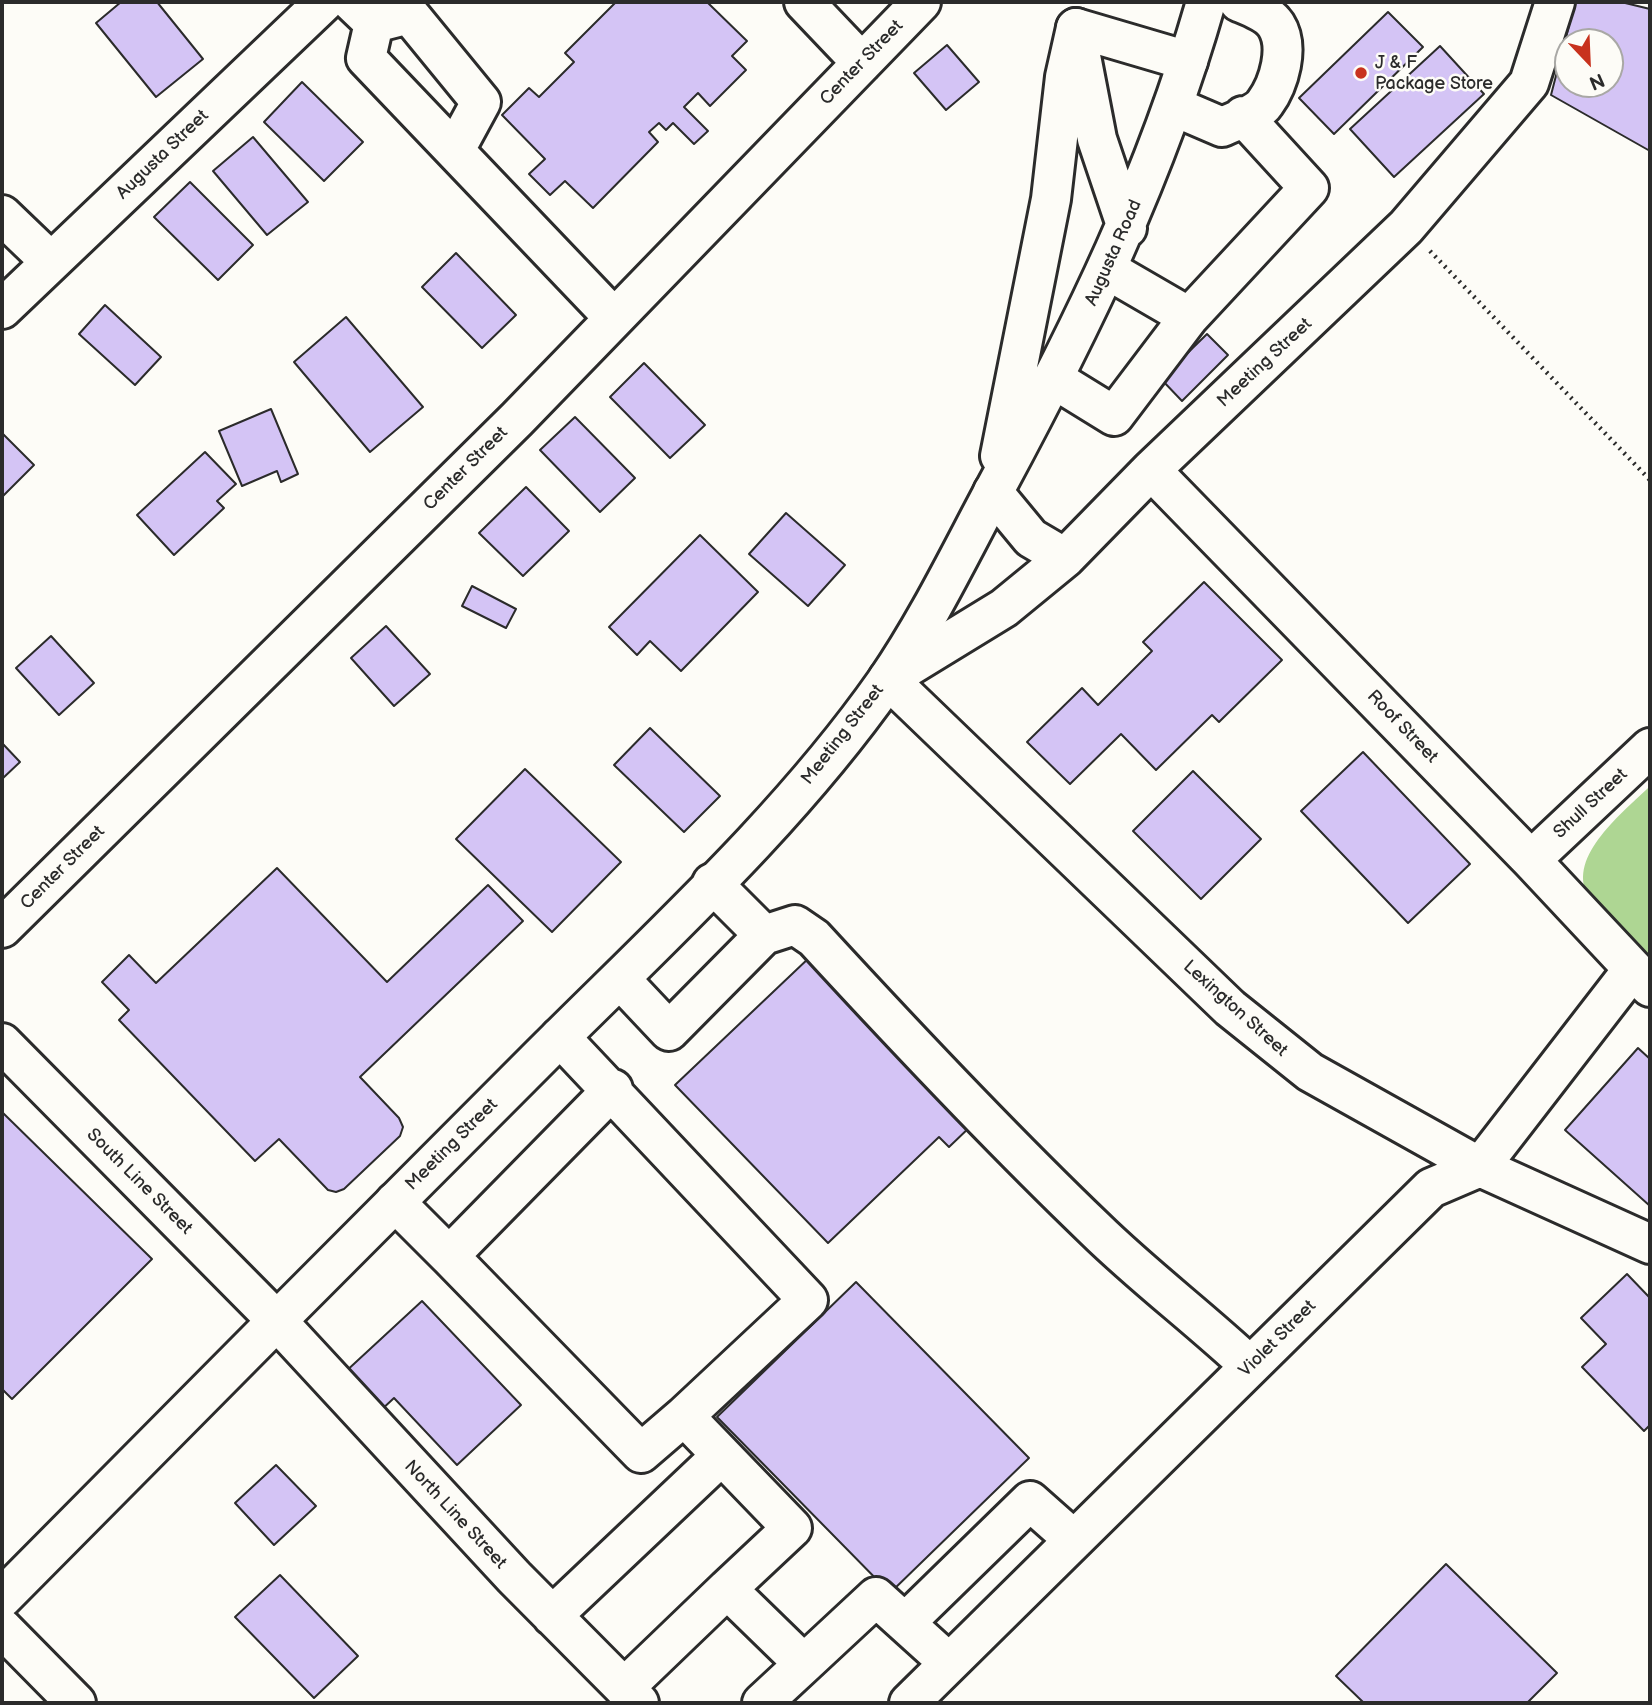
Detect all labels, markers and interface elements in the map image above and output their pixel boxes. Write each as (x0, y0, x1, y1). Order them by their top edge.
street label: Center Street (816, 16, 908, 110)
north arrow (1554, 28, 1624, 98)
place label: J & F Package Store (1375, 52, 1493, 94)
marker: J & F Package Store (1353, 65, 1369, 81)
text: N (1586, 68, 1608, 94)
street label: Augusta Street (112, 106, 214, 204)
street label: Augusta Road (1081, 197, 1147, 309)
street label: Meeting Street (1213, 314, 1317, 412)
street label: Center Street (419, 422, 513, 516)
street label: Meeting Street (797, 681, 889, 789)
street label: Roof Street (1362, 686, 1442, 768)
street label: Shull Street (1550, 764, 1632, 844)
street label: Center Street (16, 821, 110, 915)
street label: Lexington Street (1178, 956, 1292, 1062)
street label: Meeting Street (401, 1094, 503, 1196)
street label: South Line Street (82, 1125, 196, 1239)
street label: Violet Street (1235, 1296, 1321, 1382)
street label: North Line Street (399, 1456, 511, 1574)

